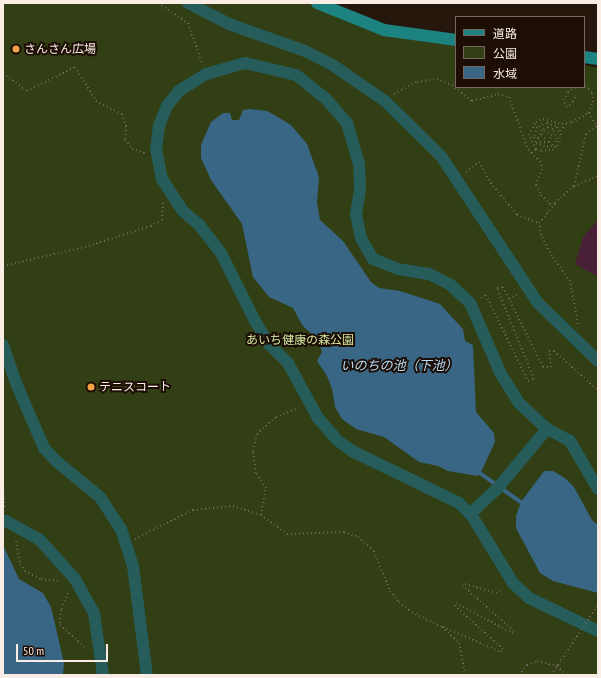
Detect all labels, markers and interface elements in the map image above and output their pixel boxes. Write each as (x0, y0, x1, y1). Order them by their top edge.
legend (455, 16, 585, 88)
text: 道路 (493, 26, 517, 41)
place label: さんさん広場 (24, 42, 96, 56)
marker: さんさん広場 (11, 44, 21, 54)
text: 公園 (493, 46, 517, 61)
text: 水域 (493, 66, 517, 81)
park label: あいち健康の森公園 (246, 333, 354, 347)
water label: いのちの池（下池） (341, 358, 457, 374)
place label: テニスコート (99, 380, 171, 394)
marker: テニスコート (86, 382, 96, 392)
scale bar (18, 636, 110, 662)
text: 50 m (23, 643, 44, 658)

